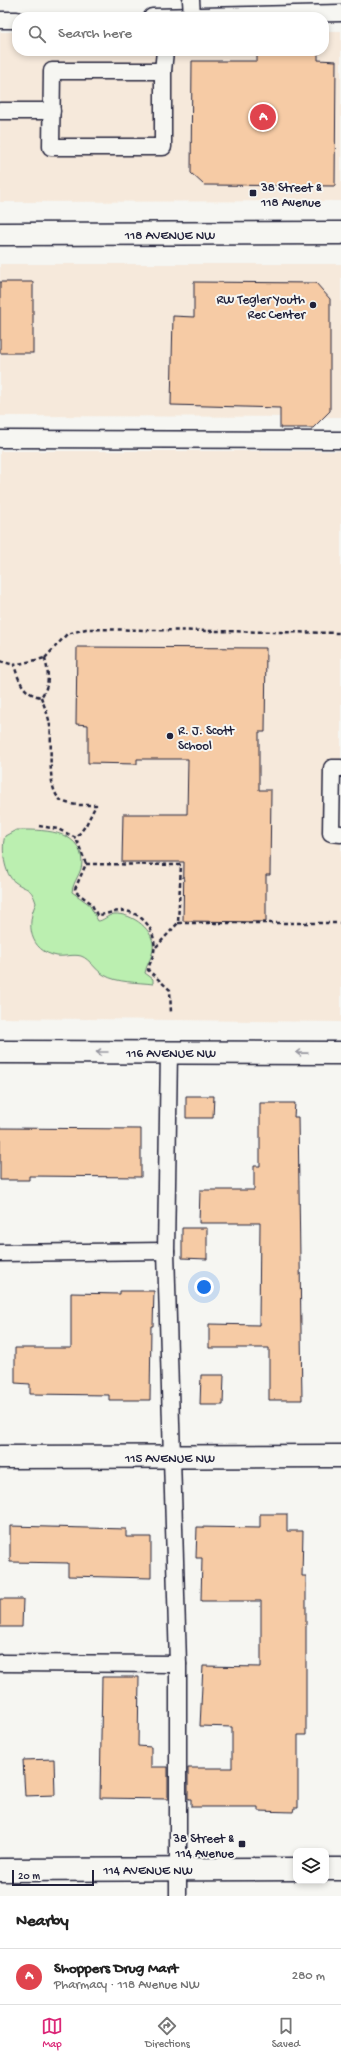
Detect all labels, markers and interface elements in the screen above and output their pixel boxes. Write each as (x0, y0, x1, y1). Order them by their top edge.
search box (12, 12, 329, 56)
icon: search (26, 23, 48, 45)
text: Search here (58, 25, 132, 43)
pin: A (250, 102, 276, 132)
place label: 38 Street & 118 Avenue (260, 181, 322, 211)
marker: 38 Street & 118 Avenue (248, 188, 258, 198)
street label: 118 AVENUE NW (124, 229, 215, 244)
place label: RW Tegler Youth Rec Center (217, 293, 306, 323)
marker: RW Tegler Youth Rec Center (308, 300, 318, 310)
place label: R. J. Scott School (178, 724, 236, 754)
marker: R. J. Scott School (165, 731, 175, 741)
street label: 116 AVENUE NW (125, 1047, 216, 1062)
one-way arrow (96, 1048, 109, 1056)
one-way arrow (296, 1049, 309, 1057)
your location (194, 1277, 214, 1297)
street label: 115 AVENUE NW (124, 1452, 215, 1467)
place label: 38 Street & 114 Avenue (172, 1832, 234, 1862)
marker: 38 Street & 114 Avenue (237, 1839, 247, 1849)
map controls (293, 1848, 329, 1884)
button: layers (293, 1848, 329, 1884)
street label: 114 AVENUE NW (102, 1864, 193, 1879)
scale bar (12, 1868, 94, 1887)
text: 20 m (18, 1871, 40, 1883)
text: Nearby (16, 1912, 69, 1932)
text: Shoppers Drug Mart (54, 1960, 178, 1978)
text: A (25, 1969, 33, 1984)
text: 280 m (292, 1969, 325, 1984)
text: Pharmacy · 118 Avenue NW (54, 1978, 200, 1993)
tab: Map (41, 2015, 63, 2051)
tab: Directions (145, 2015, 190, 2051)
tab: Saved (272, 2015, 300, 2051)

